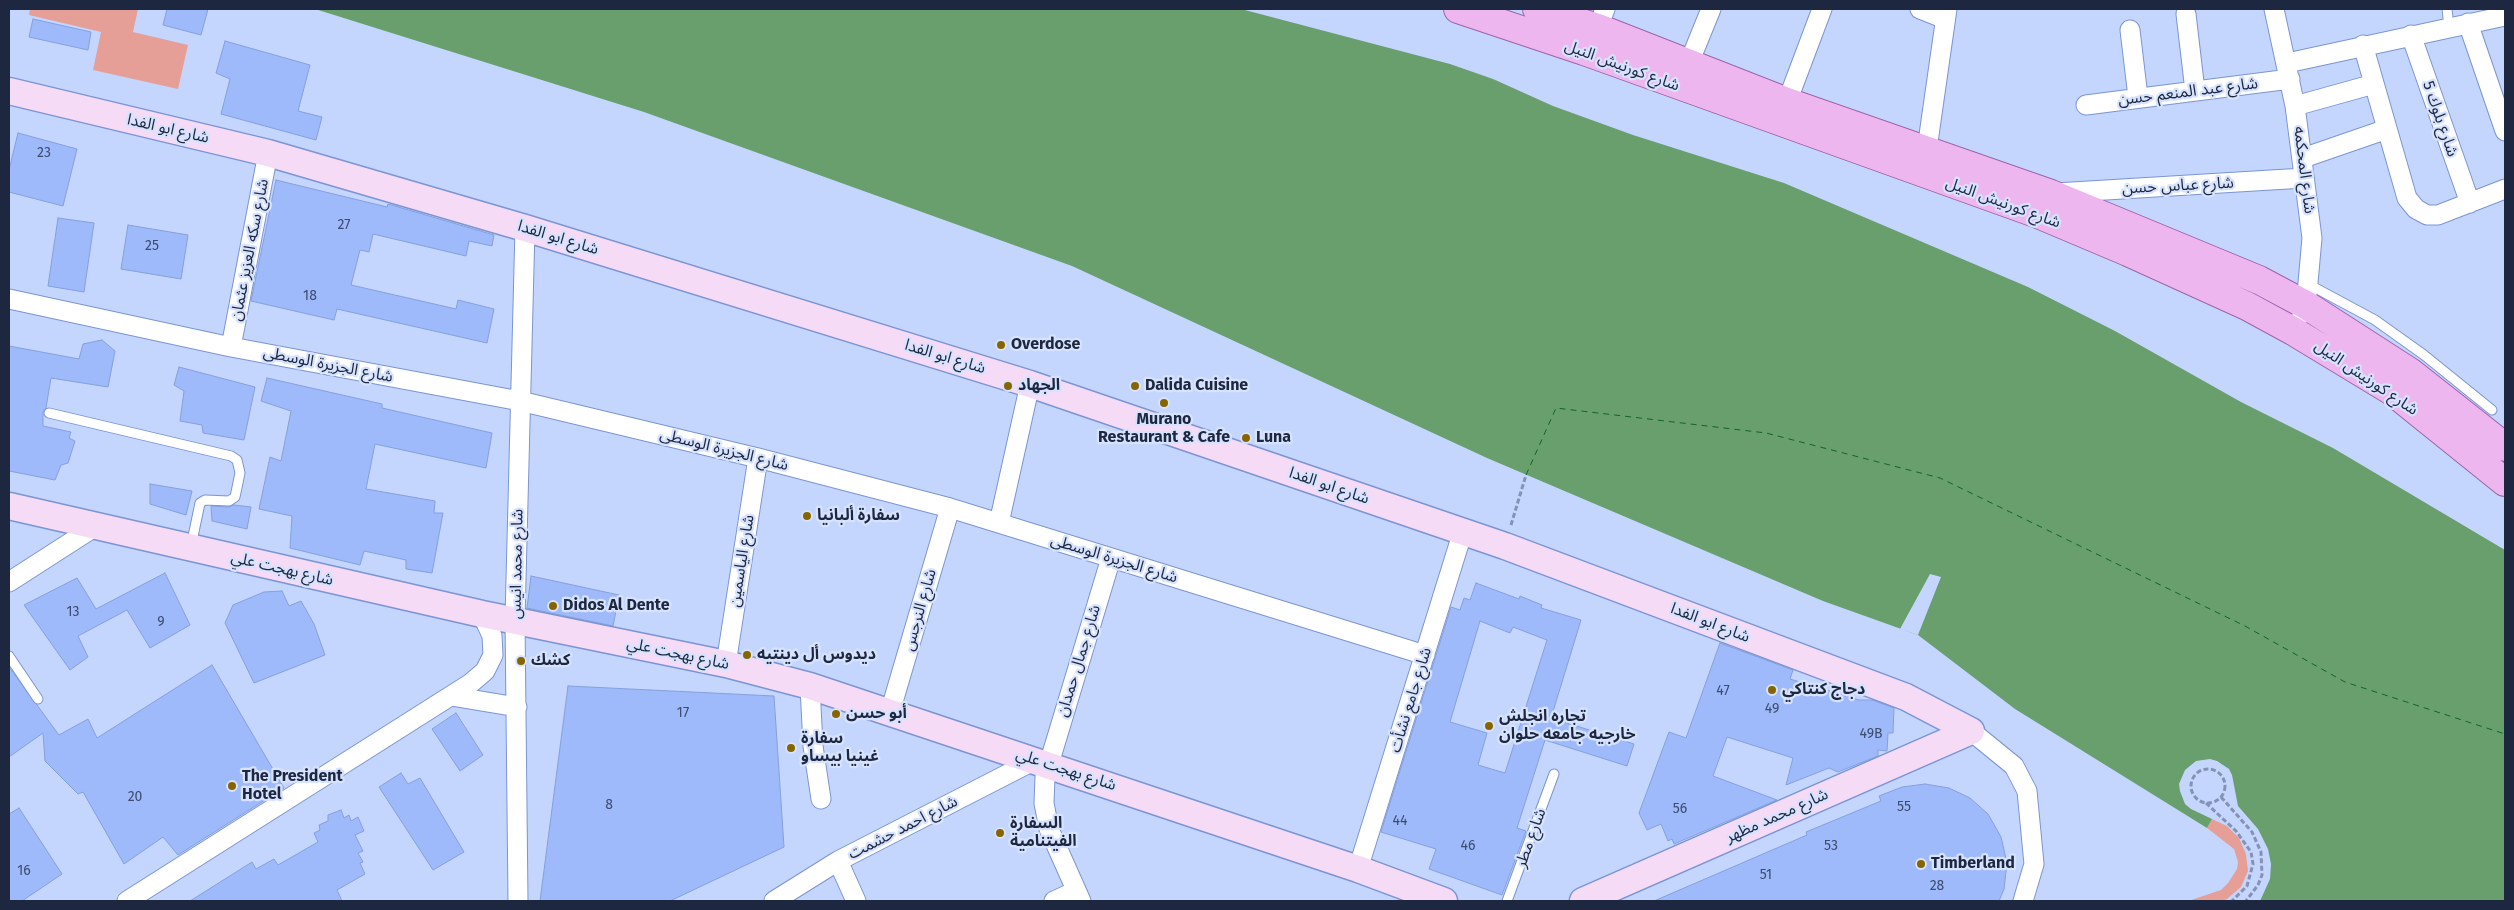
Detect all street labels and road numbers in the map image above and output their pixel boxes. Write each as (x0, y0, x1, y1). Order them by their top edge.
street label: شارع كورنيش النيل (1562, 36, 1682, 96)
street label: شارع عبد المنعم حسن (2117, 74, 2259, 110)
street label: شارع بلوك 5 (2418, 79, 2462, 159)
street label: شارع ابو الفدا (125, 110, 211, 148)
street label: شارع المحكمه (2289, 125, 2319, 215)
street label: شارع كورنيش النيل (1943, 173, 2063, 233)
street label: شارع عباس حسن (2122, 173, 2234, 199)
street label: شارع سكه العزيز عثمان (227, 177, 273, 323)
street label: شارع ابو الفدا (515, 217, 601, 259)
street label: شارع ابو الفدا (902, 336, 988, 378)
street label: شارع كورنيش النيل (2311, 336, 2421, 420)
street label: شارع الجزيرة الوسطى (261, 343, 395, 387)
street label: شارع الجزيرة الوسطى (658, 425, 790, 475)
street label: شارع ابو الفدا (1286, 463, 1372, 509)
street label: شارع محمد انيس (506, 509, 528, 619)
street label: شارع الياسمين (725, 513, 759, 609)
street label: شارع الجزيرة الوسطى (1048, 531, 1180, 587)
street label: شارع بهجت علي (229, 548, 335, 590)
street label: شارع النرجس (899, 567, 941, 653)
street label: شارع ابو الفدا (1668, 599, 1752, 647)
street label: شارع جمال حمدان (1053, 603, 1105, 719)
street label: شارع بهجت علي (625, 634, 731, 674)
street label: شارع جامع نشأت (1386, 645, 1436, 755)
street label: شارع بهجت علي (1013, 745, 1119, 795)
street label: شارع محمد مظهر (1723, 785, 1831, 847)
street label: شارع احمد حشمت (845, 792, 961, 864)
street label: شارع مطر (1511, 806, 1551, 870)

